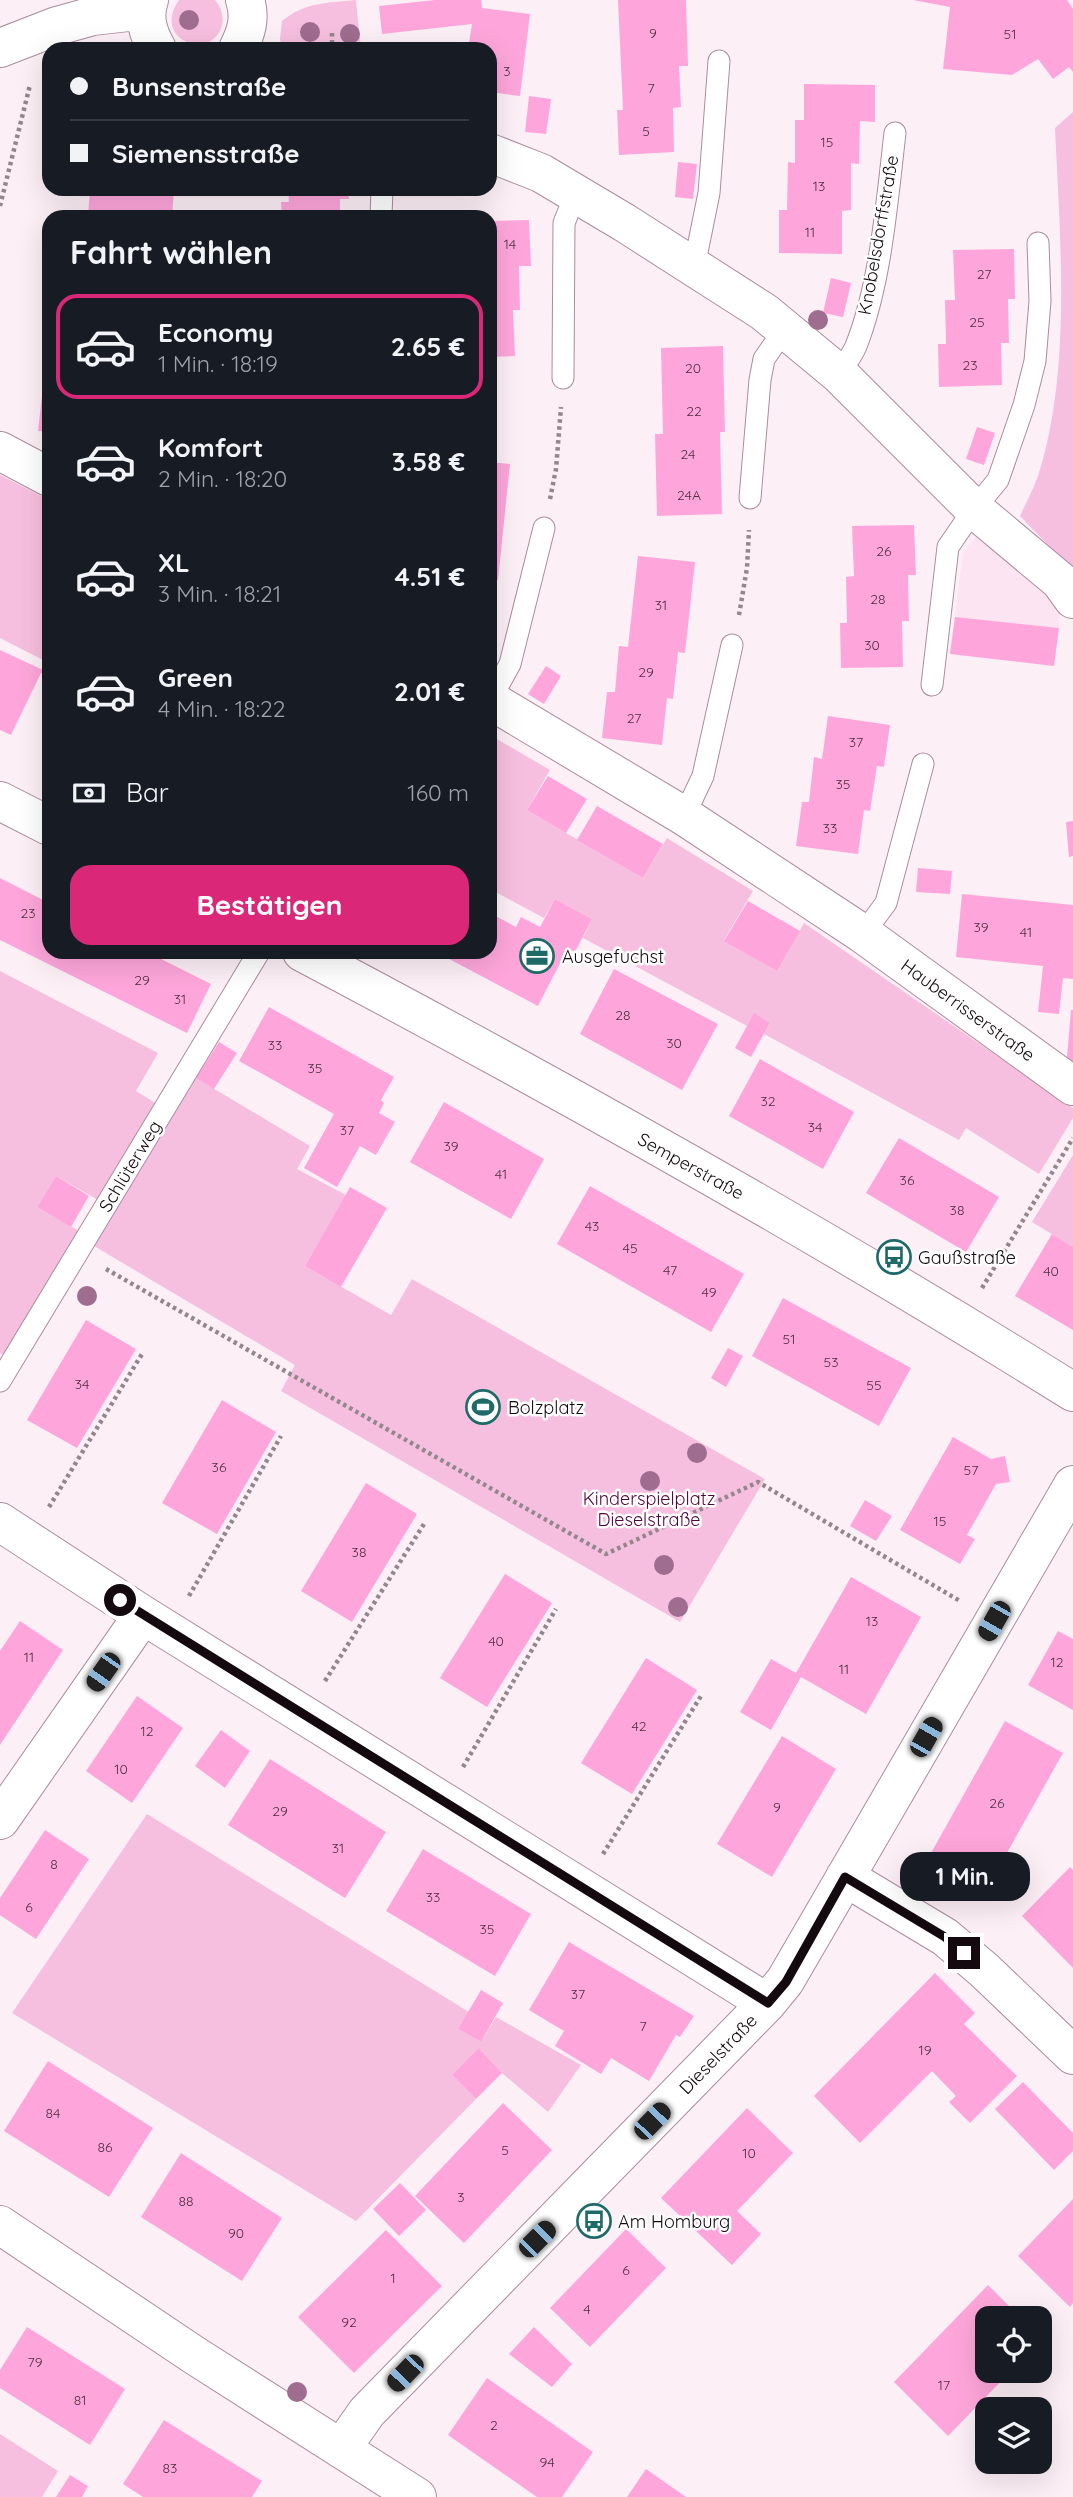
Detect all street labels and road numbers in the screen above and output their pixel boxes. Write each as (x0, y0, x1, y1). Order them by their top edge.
street label: Knobelsdorffstraße (853, 153, 903, 317)
street label: Hauberrisserstraße (897, 954, 1039, 1066)
street label: Schlüterweg (94, 1116, 166, 1216)
street label: Semperstraße (634, 1127, 748, 1205)
street label: Dieselstraße (674, 2009, 762, 2099)

